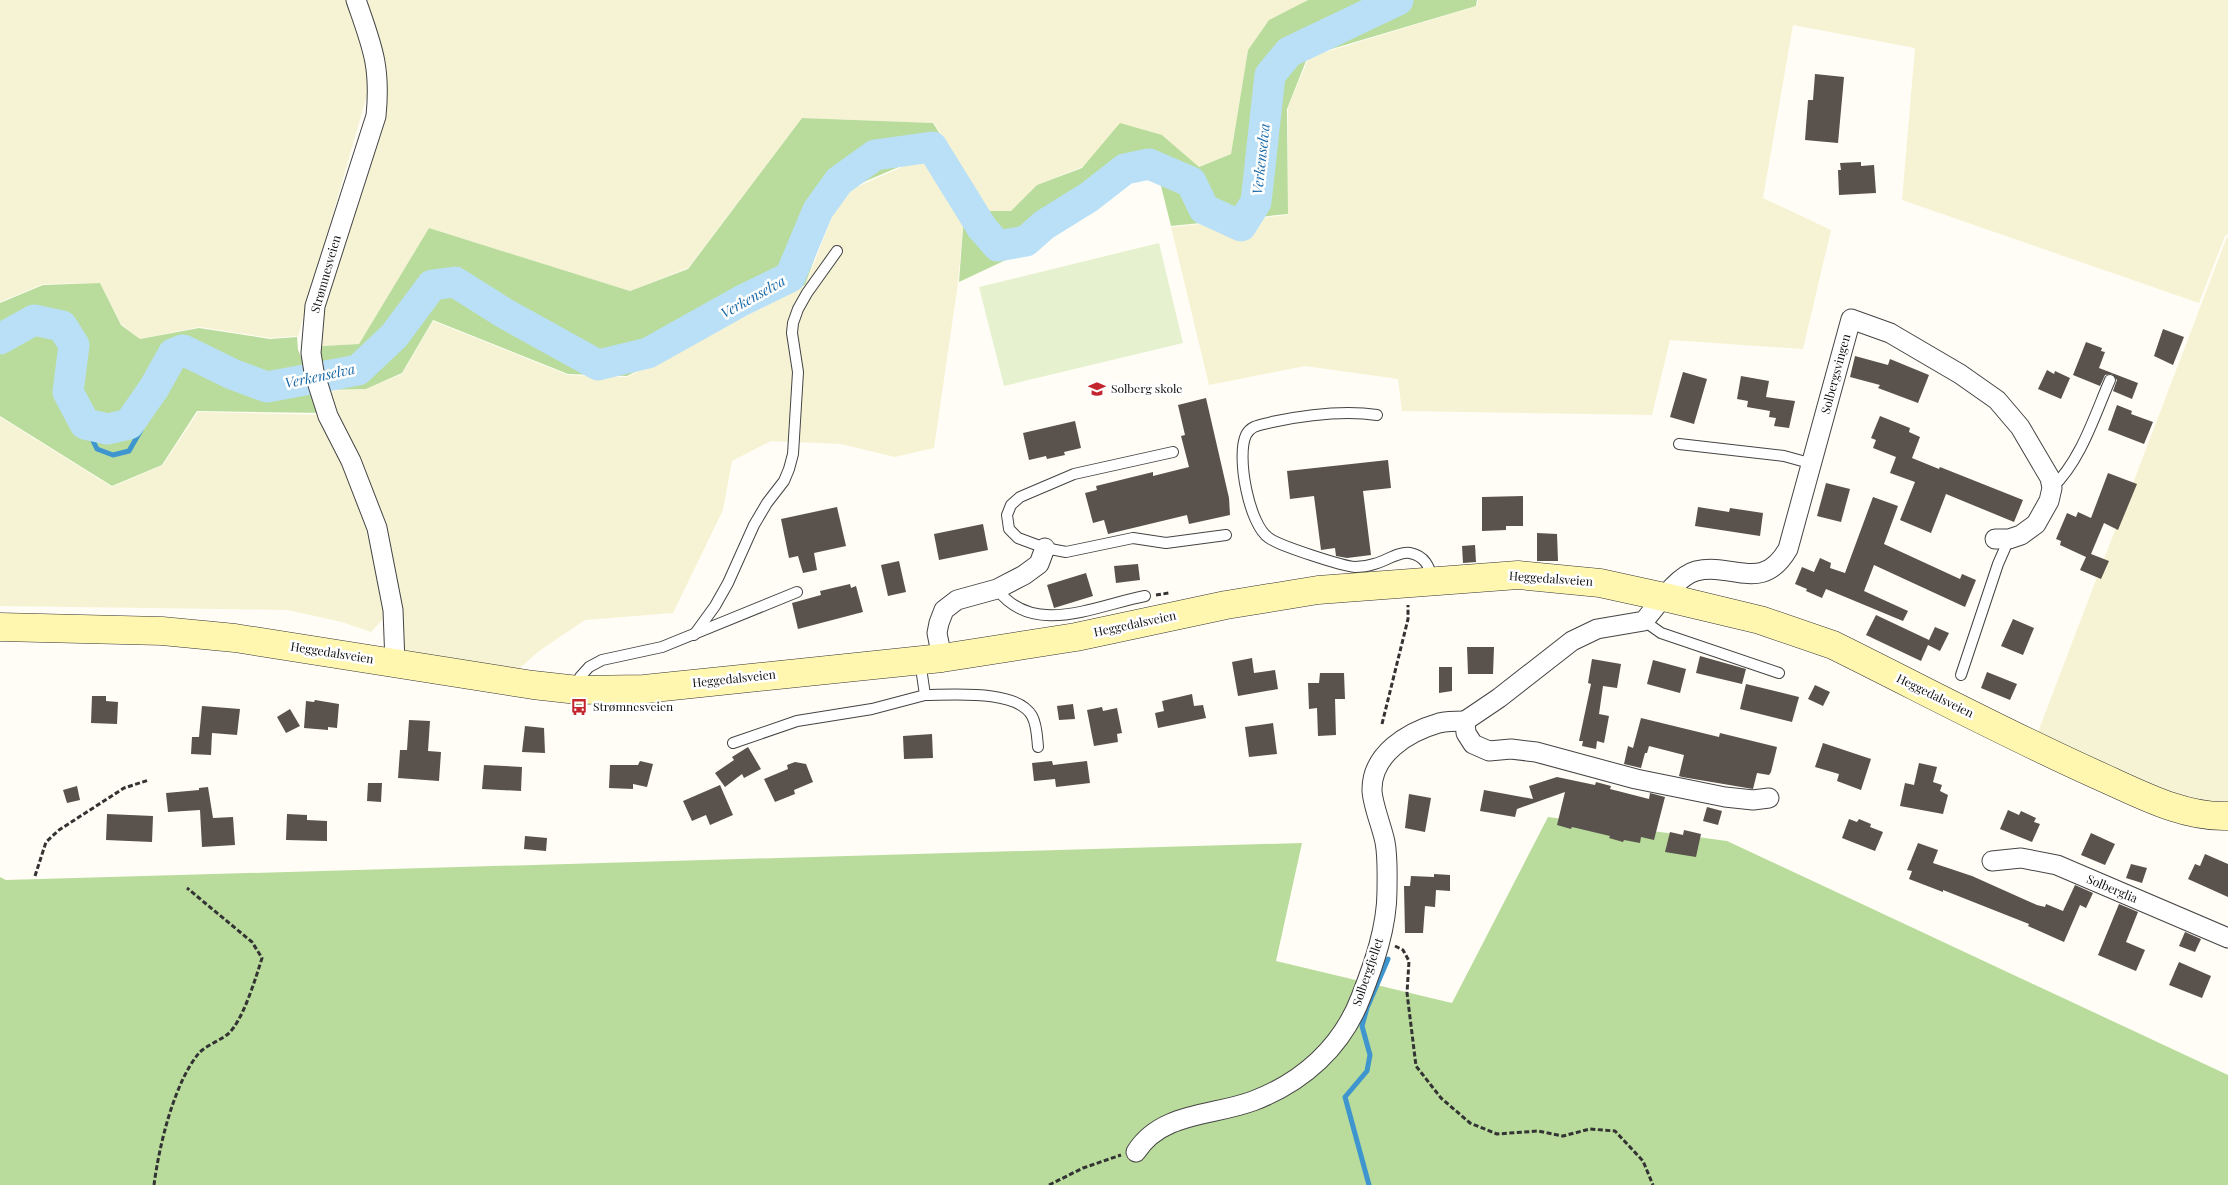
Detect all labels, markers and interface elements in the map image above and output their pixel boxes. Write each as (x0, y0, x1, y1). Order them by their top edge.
water label: Verkenselva (1247, 122, 1274, 195)
street label: Strømnesveien (306, 233, 344, 315)
water label: Verkenselva (717, 271, 789, 322)
street label: Solbergsvingen (1817, 332, 1853, 415)
water label: Verkenselva (283, 359, 357, 392)
school or university icon: Solberg skole (1087, 379, 1107, 399)
place label: Solberg skole (1111, 380, 1182, 396)
street label: Heggedalsveien (1509, 567, 1593, 589)
street label: Heggedalsveien (1092, 606, 1177, 640)
street label: Heggedalsveien (289, 638, 375, 666)
street label: Heggedalsveien (691, 666, 776, 690)
street label: Heggedalsveien (1894, 670, 1977, 721)
bus stop icon: Strømnesveien (569, 697, 589, 717)
place label: Strømnesveien (593, 698, 673, 714)
street label: Solberglia (2085, 870, 2140, 906)
street label: Solbergfjellet (1348, 935, 1386, 1008)

